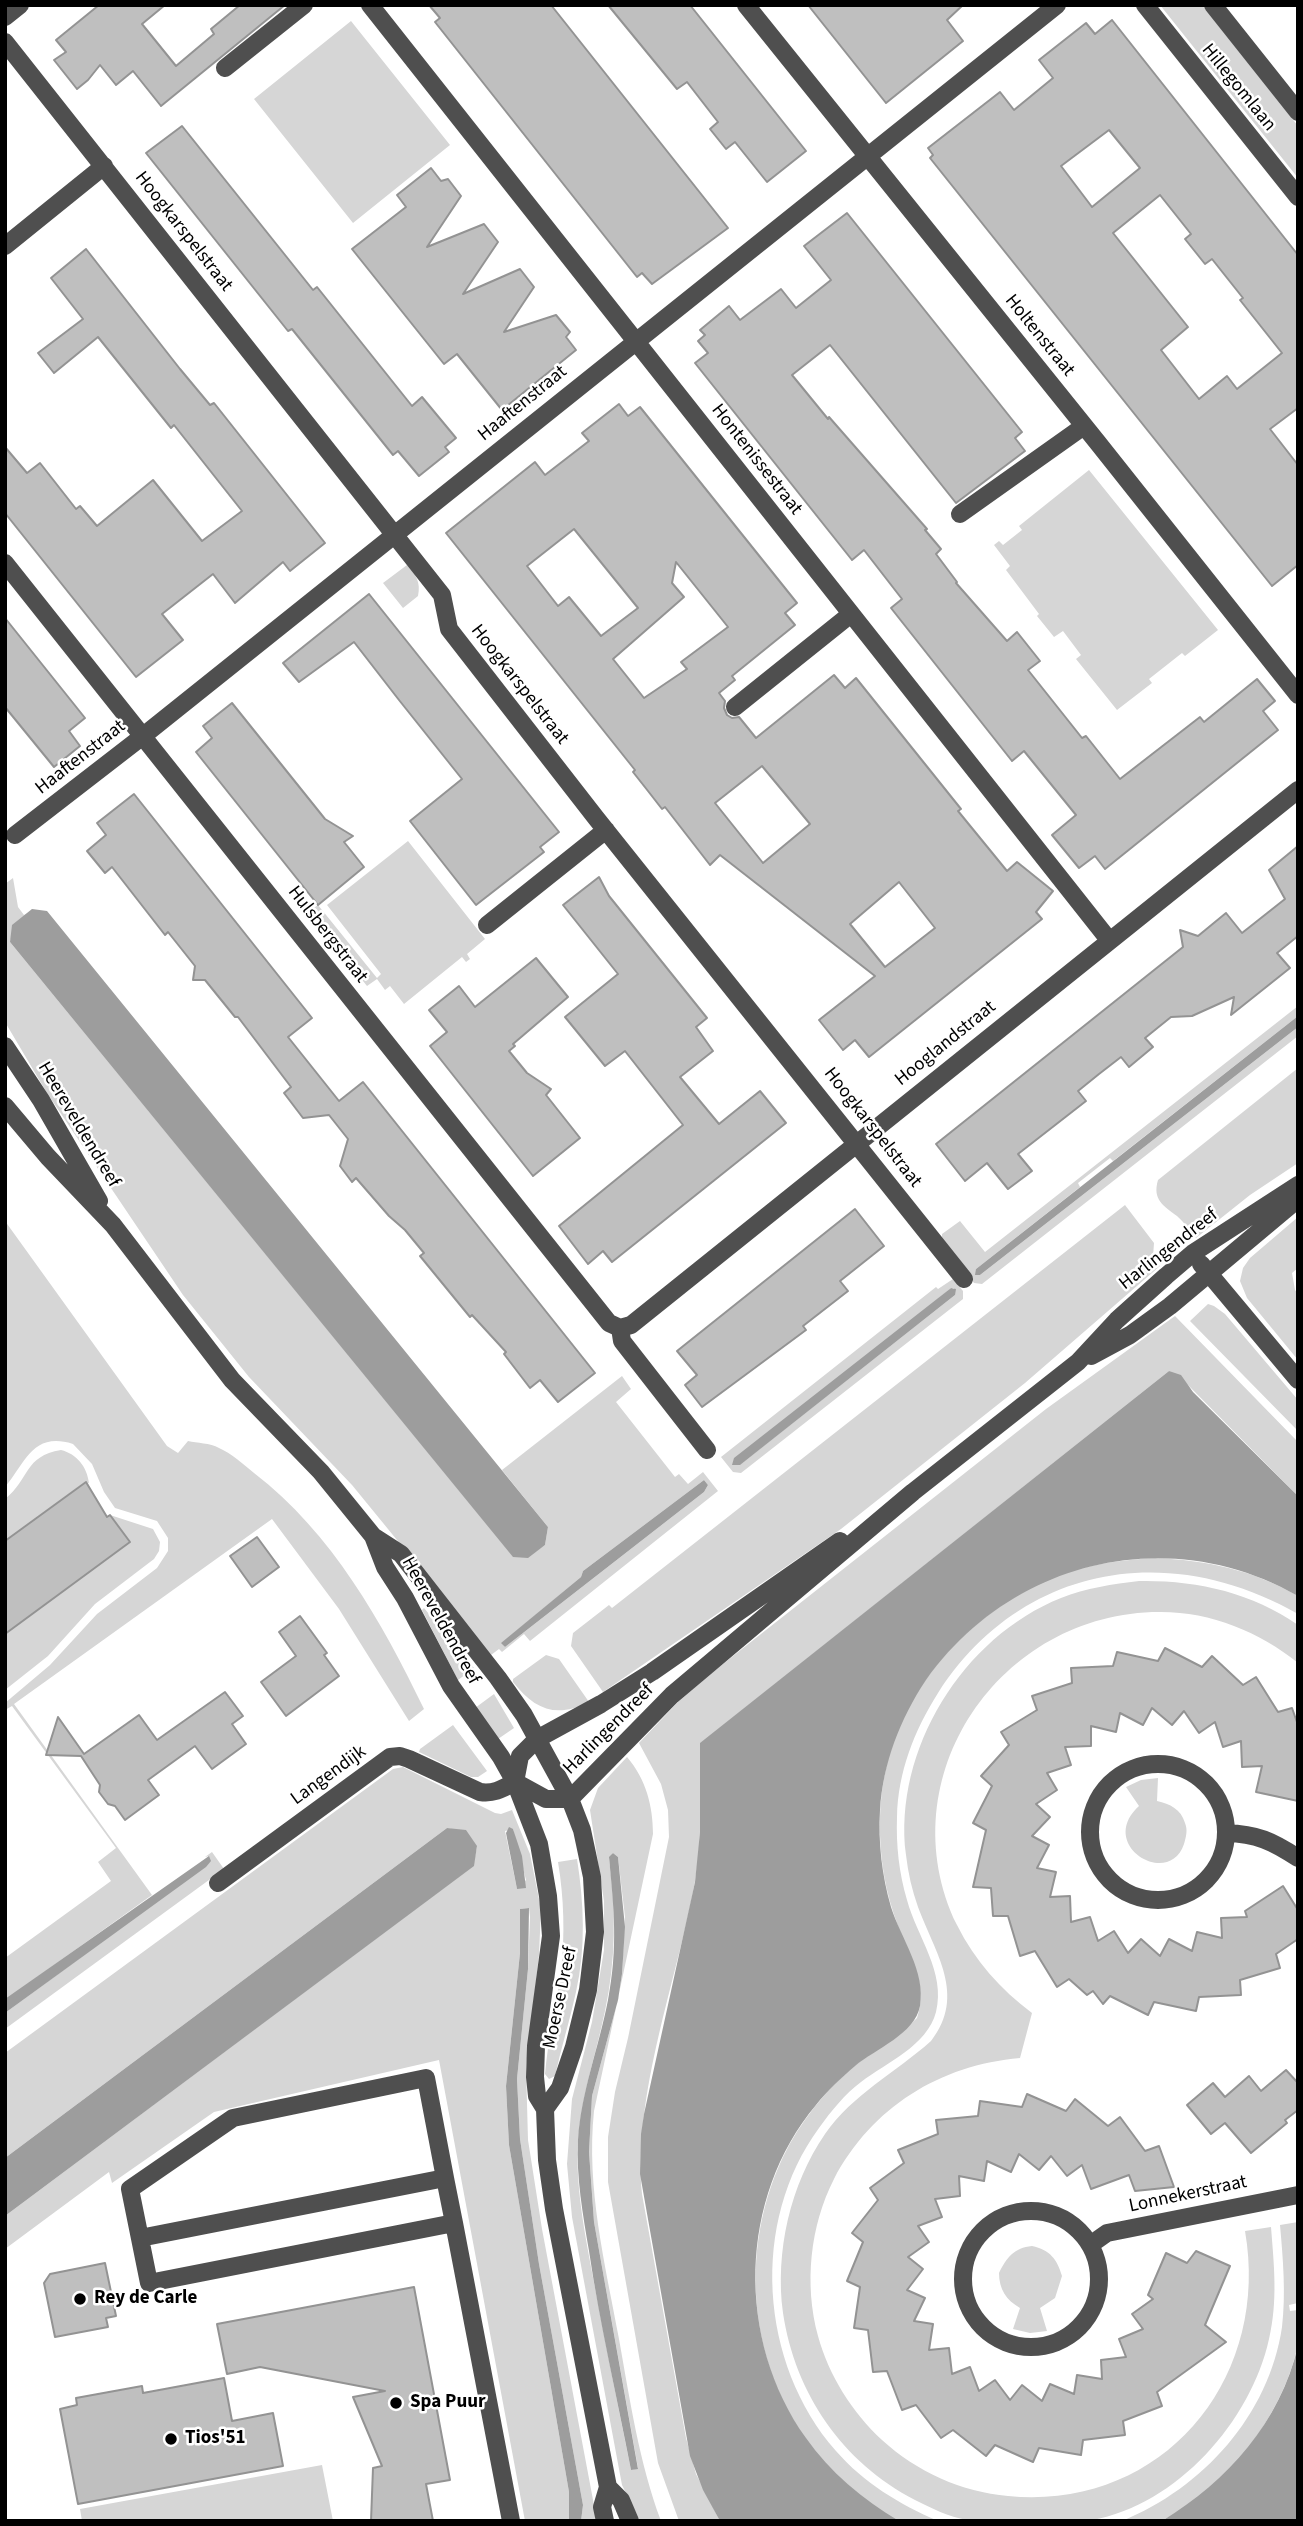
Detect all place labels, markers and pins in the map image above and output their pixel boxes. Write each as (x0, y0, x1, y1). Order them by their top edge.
place label: Rey de Carle (94, 2288, 197, 2310)
marker: Rey de Carle (72, 2291, 88, 2307)
place label: Spa Puur (410, 2392, 486, 2414)
marker: Spa Puur (388, 2395, 404, 2411)
place label: Tios'51 (185, 2428, 245, 2450)
marker: Tios'51 (163, 2431, 179, 2447)

